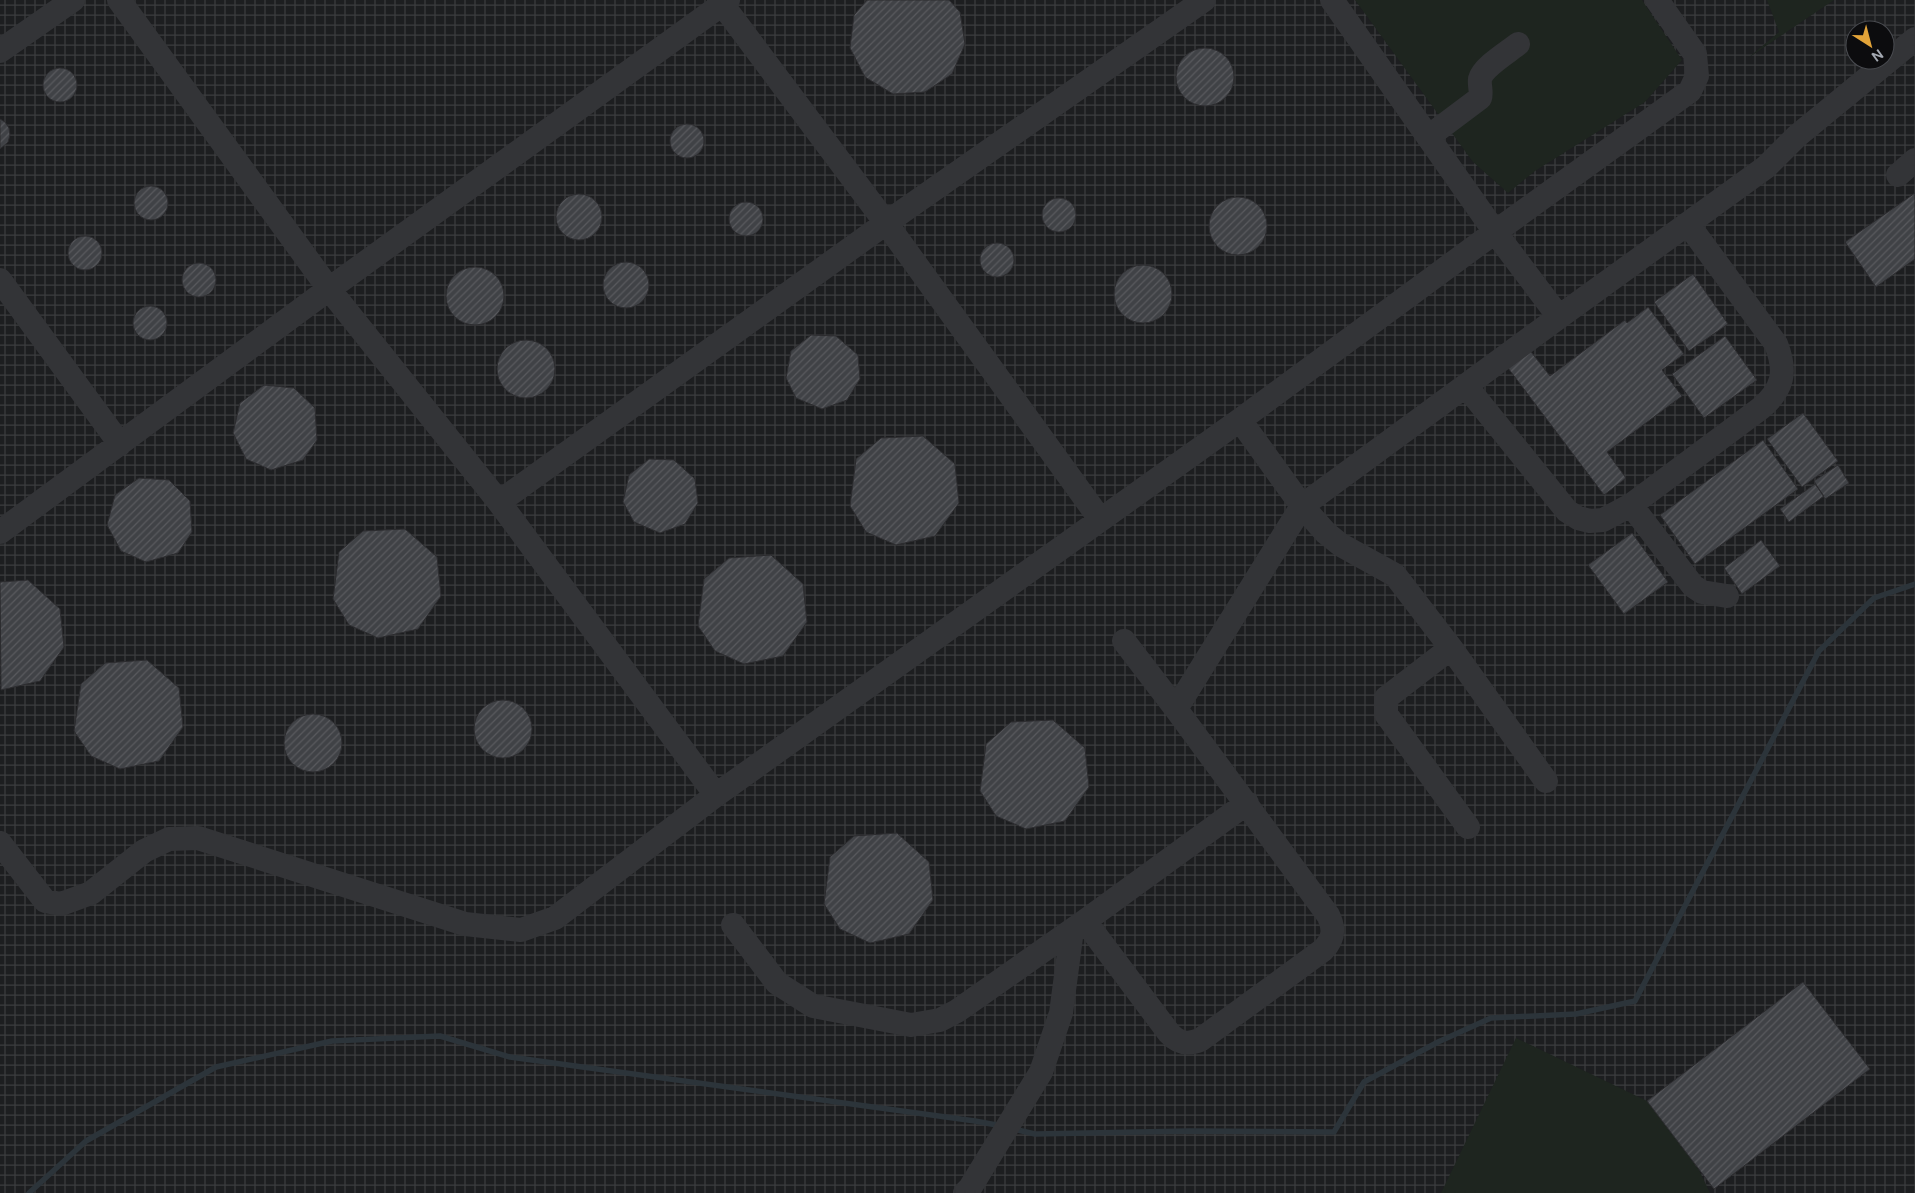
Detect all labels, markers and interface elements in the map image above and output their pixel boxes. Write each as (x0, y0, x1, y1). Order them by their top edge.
north arrow (1845, 20, 1895, 70)
text: N (1868, 45, 1887, 66)

